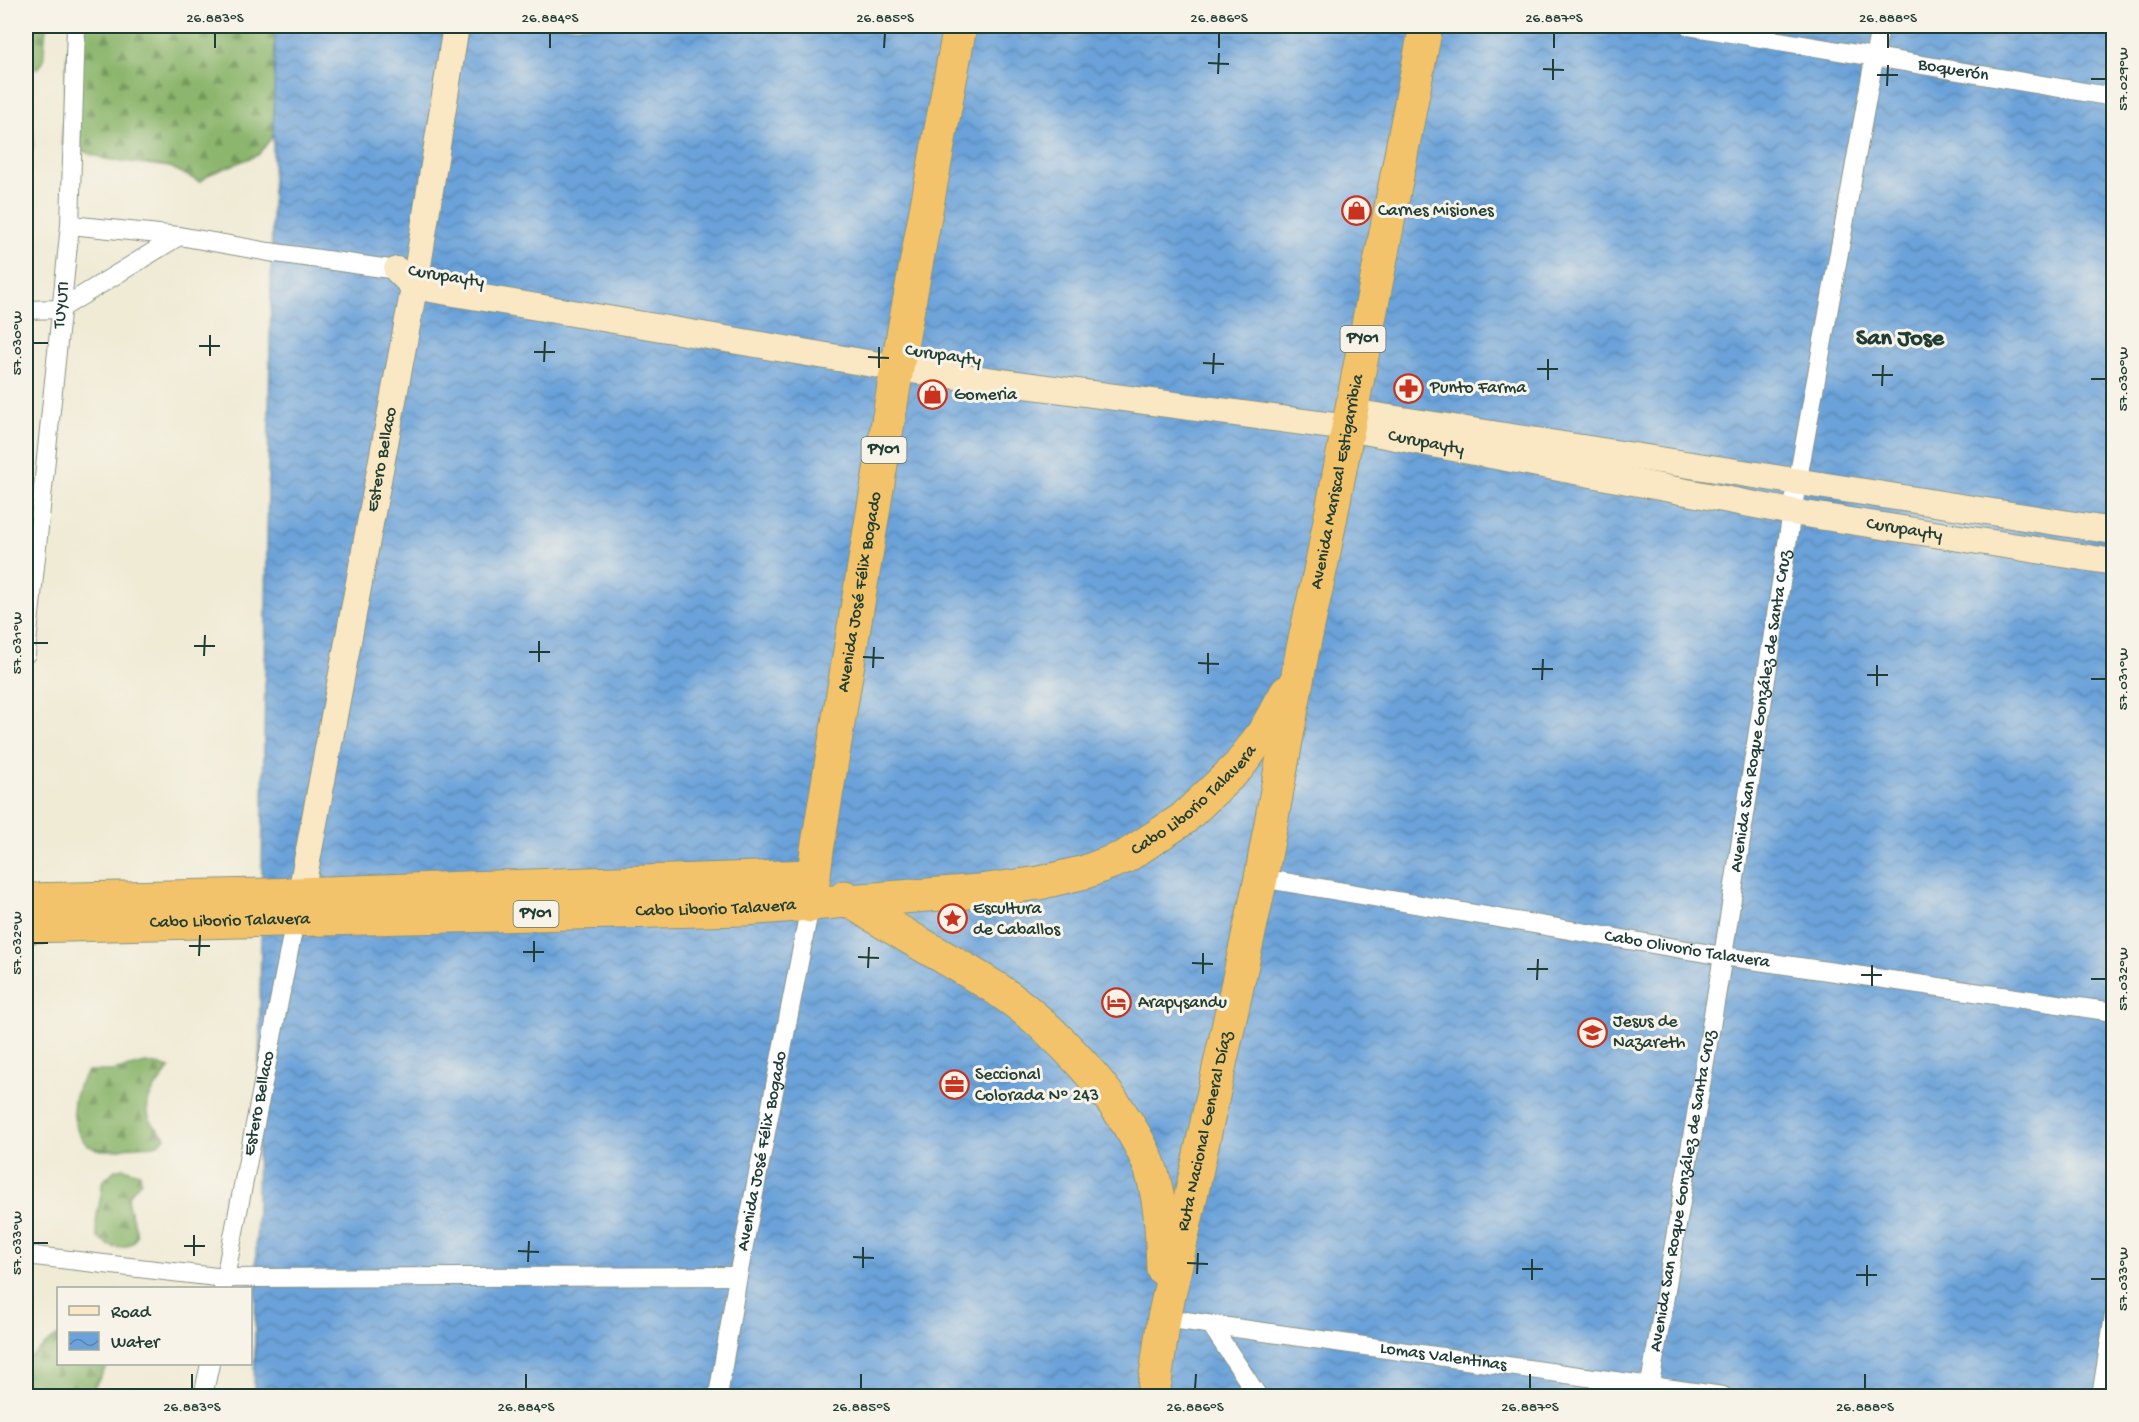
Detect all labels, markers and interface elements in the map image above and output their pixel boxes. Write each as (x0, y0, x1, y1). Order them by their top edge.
text: 26.883°S (186, 10, 244, 28)
text: 26.884°S (522, 10, 578, 28)
text: 26.885°S (856, 10, 914, 28)
text: 26.886°S (1190, 10, 1248, 28)
text: 26.887°S (1525, 10, 1583, 28)
text: 26.888°S (1859, 10, 1917, 28)
text: 57.029°W (2115, 47, 2133, 111)
street label: Boquerón (1915, 54, 1991, 86)
shop icon: Carnes Misiones (1341, 195, 1373, 227)
place label: Carnes Misiones (1378, 201, 1495, 222)
street label: Curupayty (406, 261, 486, 293)
street label: TUYUTI (49, 280, 75, 330)
text: 57.030°W (9, 310, 27, 375)
district label: San Jose (1856, 325, 1946, 354)
road number: PY01 (1340, 326, 1386, 352)
street label: Curupayty (903, 340, 983, 372)
text: 57.030°W (2115, 346, 2133, 411)
street label: Avenida Mariscal Estigarribia (1306, 372, 1369, 591)
pharmacy icon: Punto Farma (1393, 372, 1425, 404)
place label: Punto Farma (1429, 378, 1527, 399)
shop icon: Gomeria (917, 379, 949, 411)
place label: Gomeria (954, 385, 1018, 406)
street label: Estero Bellaco (362, 405, 402, 514)
street label: Curupayty (1386, 425, 1466, 460)
road number: PY01 (862, 437, 906, 463)
street label: Avenida José Félix Bogado (833, 490, 887, 694)
street label: Curupayty (1865, 513, 1944, 546)
street label: Avenida San Roque González de Santa Cruz (1726, 548, 1797, 874)
text: 57.031°W (9, 612, 27, 674)
text: 57.031°W (2115, 648, 2133, 710)
street label: Cabo Liborio Talavera (1127, 740, 1262, 861)
street label: Cabo Liborio Talavera (635, 894, 798, 922)
place label: Escultura de Caballos (973, 899, 1062, 941)
road number: PY01 (514, 901, 558, 927)
place icon: Escultura de Caballos (936, 903, 968, 935)
street label: Cabo Liborio Talavera (149, 909, 311, 934)
text: 57.032°W (9, 911, 27, 975)
street label: Cabo Olivorio Talavera (1603, 926, 1772, 973)
text: 57.032°W (2115, 947, 2133, 1011)
hotel icon: Arapysandu (1101, 987, 1133, 1019)
place label: Arapysandu (1138, 993, 1227, 1014)
place label: Jesus de Nazareth (1613, 1012, 1686, 1054)
school or university icon: Jesus de Nazareth (1576, 1016, 1608, 1048)
street label: Ruta Nacional General Díaz (1173, 1028, 1238, 1233)
street label: Avenida San Roque González de Santa Cruz (1645, 1028, 1721, 1353)
street label: Estero Bellaco (239, 1049, 280, 1158)
street label: Avenida José Félix Bogado (733, 1049, 792, 1253)
place label: Seccional Colorada Nº 243 (975, 1065, 1099, 1107)
office icon: Seccional Colorada Nº 243 (938, 1069, 970, 1101)
text: 57.033°W (9, 1211, 27, 1275)
text: 57.033°W (2115, 1247, 2133, 1311)
legend (57, 1287, 252, 1365)
text: Road (111, 1303, 152, 1324)
text: Water (111, 1333, 161, 1354)
street label: Lomas Valentinas (1378, 1338, 1509, 1376)
text: 26.883°S (163, 1399, 221, 1417)
text: 26.884°S (498, 1399, 554, 1417)
text: 26.885°S (832, 1399, 890, 1417)
text: 26.886°S (1166, 1399, 1224, 1417)
text: 26.887°S (1501, 1399, 1559, 1417)
text: 26.888°S (1836, 1399, 1894, 1417)

